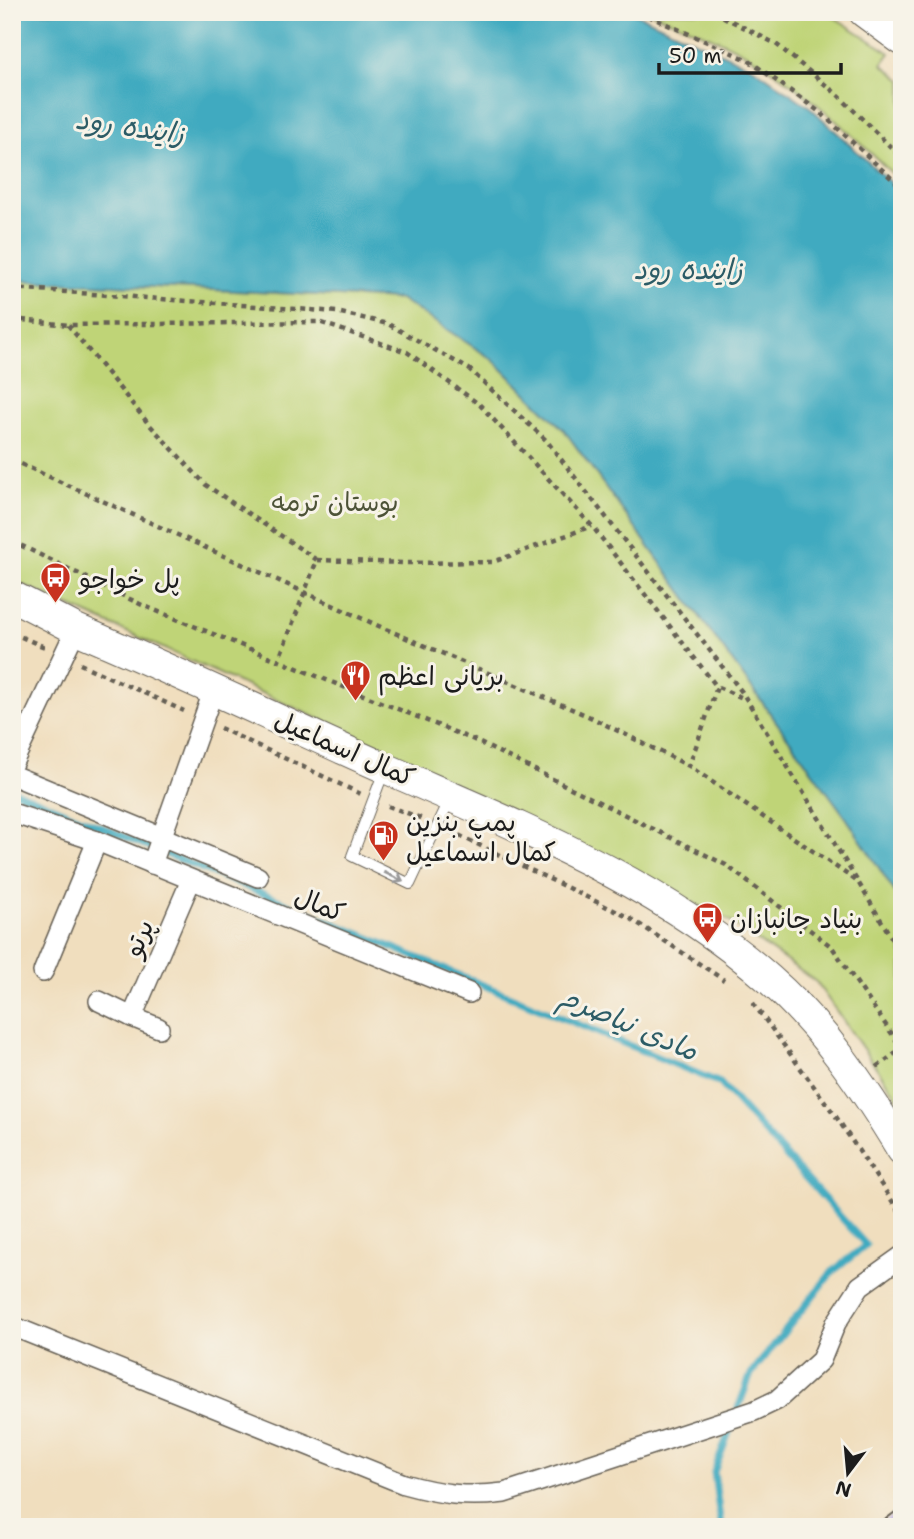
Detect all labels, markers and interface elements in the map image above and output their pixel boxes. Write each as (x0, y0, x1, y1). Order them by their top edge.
scale bar (659, 32, 841, 76)
text: 50 m (669, 42, 722, 70)
water label: زاینده رود (73, 100, 187, 152)
water label: زاینده رود (633, 250, 743, 288)
park label: بوستان ترمه (271, 484, 399, 519)
bus stop icon: پل خواجو (39, 561, 73, 605)
place label: پل خواجو (78, 561, 180, 596)
restaurant icon: بریانی اعظم (338, 658, 372, 702)
place label: بریانی اعظم (378, 658, 504, 696)
street label: کمال اسماعیل (269, 701, 421, 795)
place label: پمپ بنزین کمال اسماعیل (406, 804, 556, 869)
fuel station icon: پمپ بنزین کمال اسماعیل (366, 819, 400, 863)
one-way arrow (383, 870, 404, 884)
street label: کمال (290, 878, 350, 930)
bus stop icon: بنیاد جانبازان (690, 901, 724, 945)
place label: بنیاد جانبازان (730, 901, 862, 936)
street label: پرتو (114, 914, 162, 963)
water label: مادی نیاصرم (552, 976, 705, 1072)
north arrow (813, 1438, 883, 1508)
text: N (833, 1475, 854, 1503)

